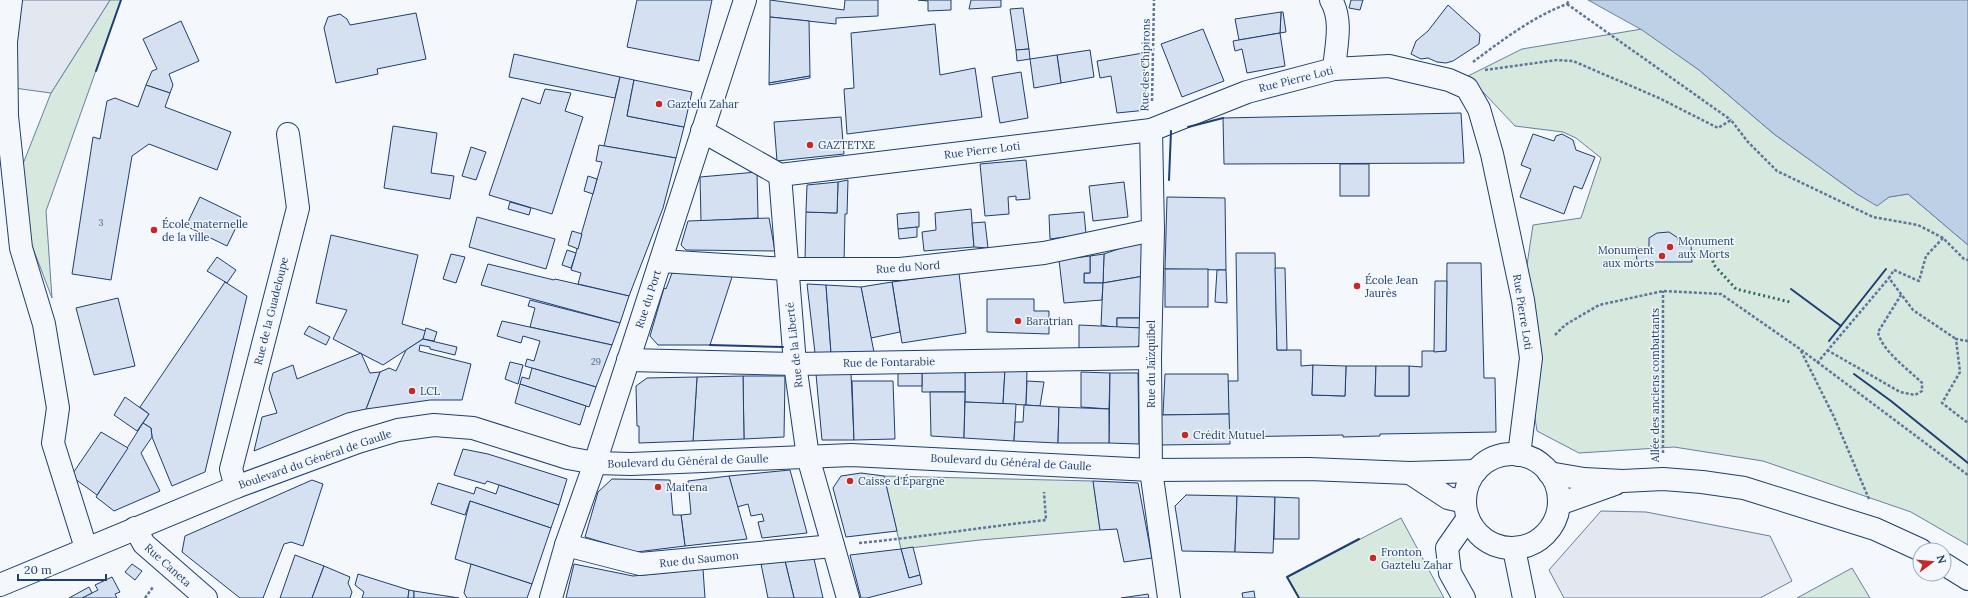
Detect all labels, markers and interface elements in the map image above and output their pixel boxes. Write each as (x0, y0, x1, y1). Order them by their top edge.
street label: Rue des Chipirons (1137, 18, 1153, 112)
street label: Rue Pierre Loti (1257, 63, 1335, 95)
place label: Gaztelu Zahar (667, 97, 739, 111)
marker: Gaztelu Zahar (654, 99, 664, 109)
place label: GAZTETXE (818, 138, 875, 152)
street label: Rue Pierre Loti (943, 138, 1021, 162)
marker: GAZTETXE (805, 140, 815, 150)
house number: 3 (98, 217, 104, 228)
place label: École maternelle de la ville (162, 217, 248, 244)
marker: École maternelle de la ville (149, 225, 159, 235)
place label: Monument aux Morts (1678, 234, 1735, 261)
marker: Monument aux Morts (1665, 242, 1675, 252)
place label: Monument aux morts (1598, 243, 1655, 270)
marker: Monument aux morts (1657, 251, 1667, 261)
street label: Rue de la Guadeloupe (251, 255, 291, 367)
street label: Rue du Nord (875, 258, 941, 276)
street label: Rue du Port (632, 267, 664, 330)
place label: École Jean Jaurès (1364, 273, 1418, 300)
street label: Rue Pierre Loti (1510, 273, 1536, 351)
marker: École Jean Jaurès (1352, 281, 1362, 291)
street label: Rue de la Liberté (783, 301, 805, 389)
street label: Allée des anciens combattants (1648, 308, 1662, 463)
place label: Baratrian (1026, 314, 1074, 328)
marker: Baratrian (1013, 316, 1023, 326)
street label: Rue du Jaïzquibel (1144, 320, 1158, 408)
street label: Rue de Fontarabie (843, 354, 935, 370)
house number: 29 (591, 356, 601, 367)
place label: LCL (420, 384, 441, 398)
marker: LCL (407, 386, 417, 396)
street label: Boulevard du Général de Gaulle (237, 426, 394, 492)
place label: Crédit Mutuel (1193, 428, 1265, 442)
marker: Crédit Mutuel (1180, 430, 1190, 440)
street label: Boulevard du Général de Gaulle (607, 451, 769, 471)
street label: Boulevard du Général de Gaulle (930, 451, 1092, 473)
place label: Caisse d'Épargne (858, 474, 945, 488)
marker: Caisse d'Épargne (845, 476, 855, 486)
place label: Maitena (666, 480, 708, 494)
marker: Maitena (653, 482, 663, 492)
street label: Rue Caneta (142, 540, 195, 590)
north arrow (1912, 542, 1952, 582)
place label: Fronton Gaztelu Zahar (1381, 545, 1453, 572)
street label: Rue du Saumon (659, 548, 740, 570)
marker: Fronton Gaztelu Zahar (1368, 553, 1378, 563)
text: N (1934, 553, 1950, 566)
scale bar (18, 556, 106, 582)
text: 20 m (24, 562, 52, 577)

